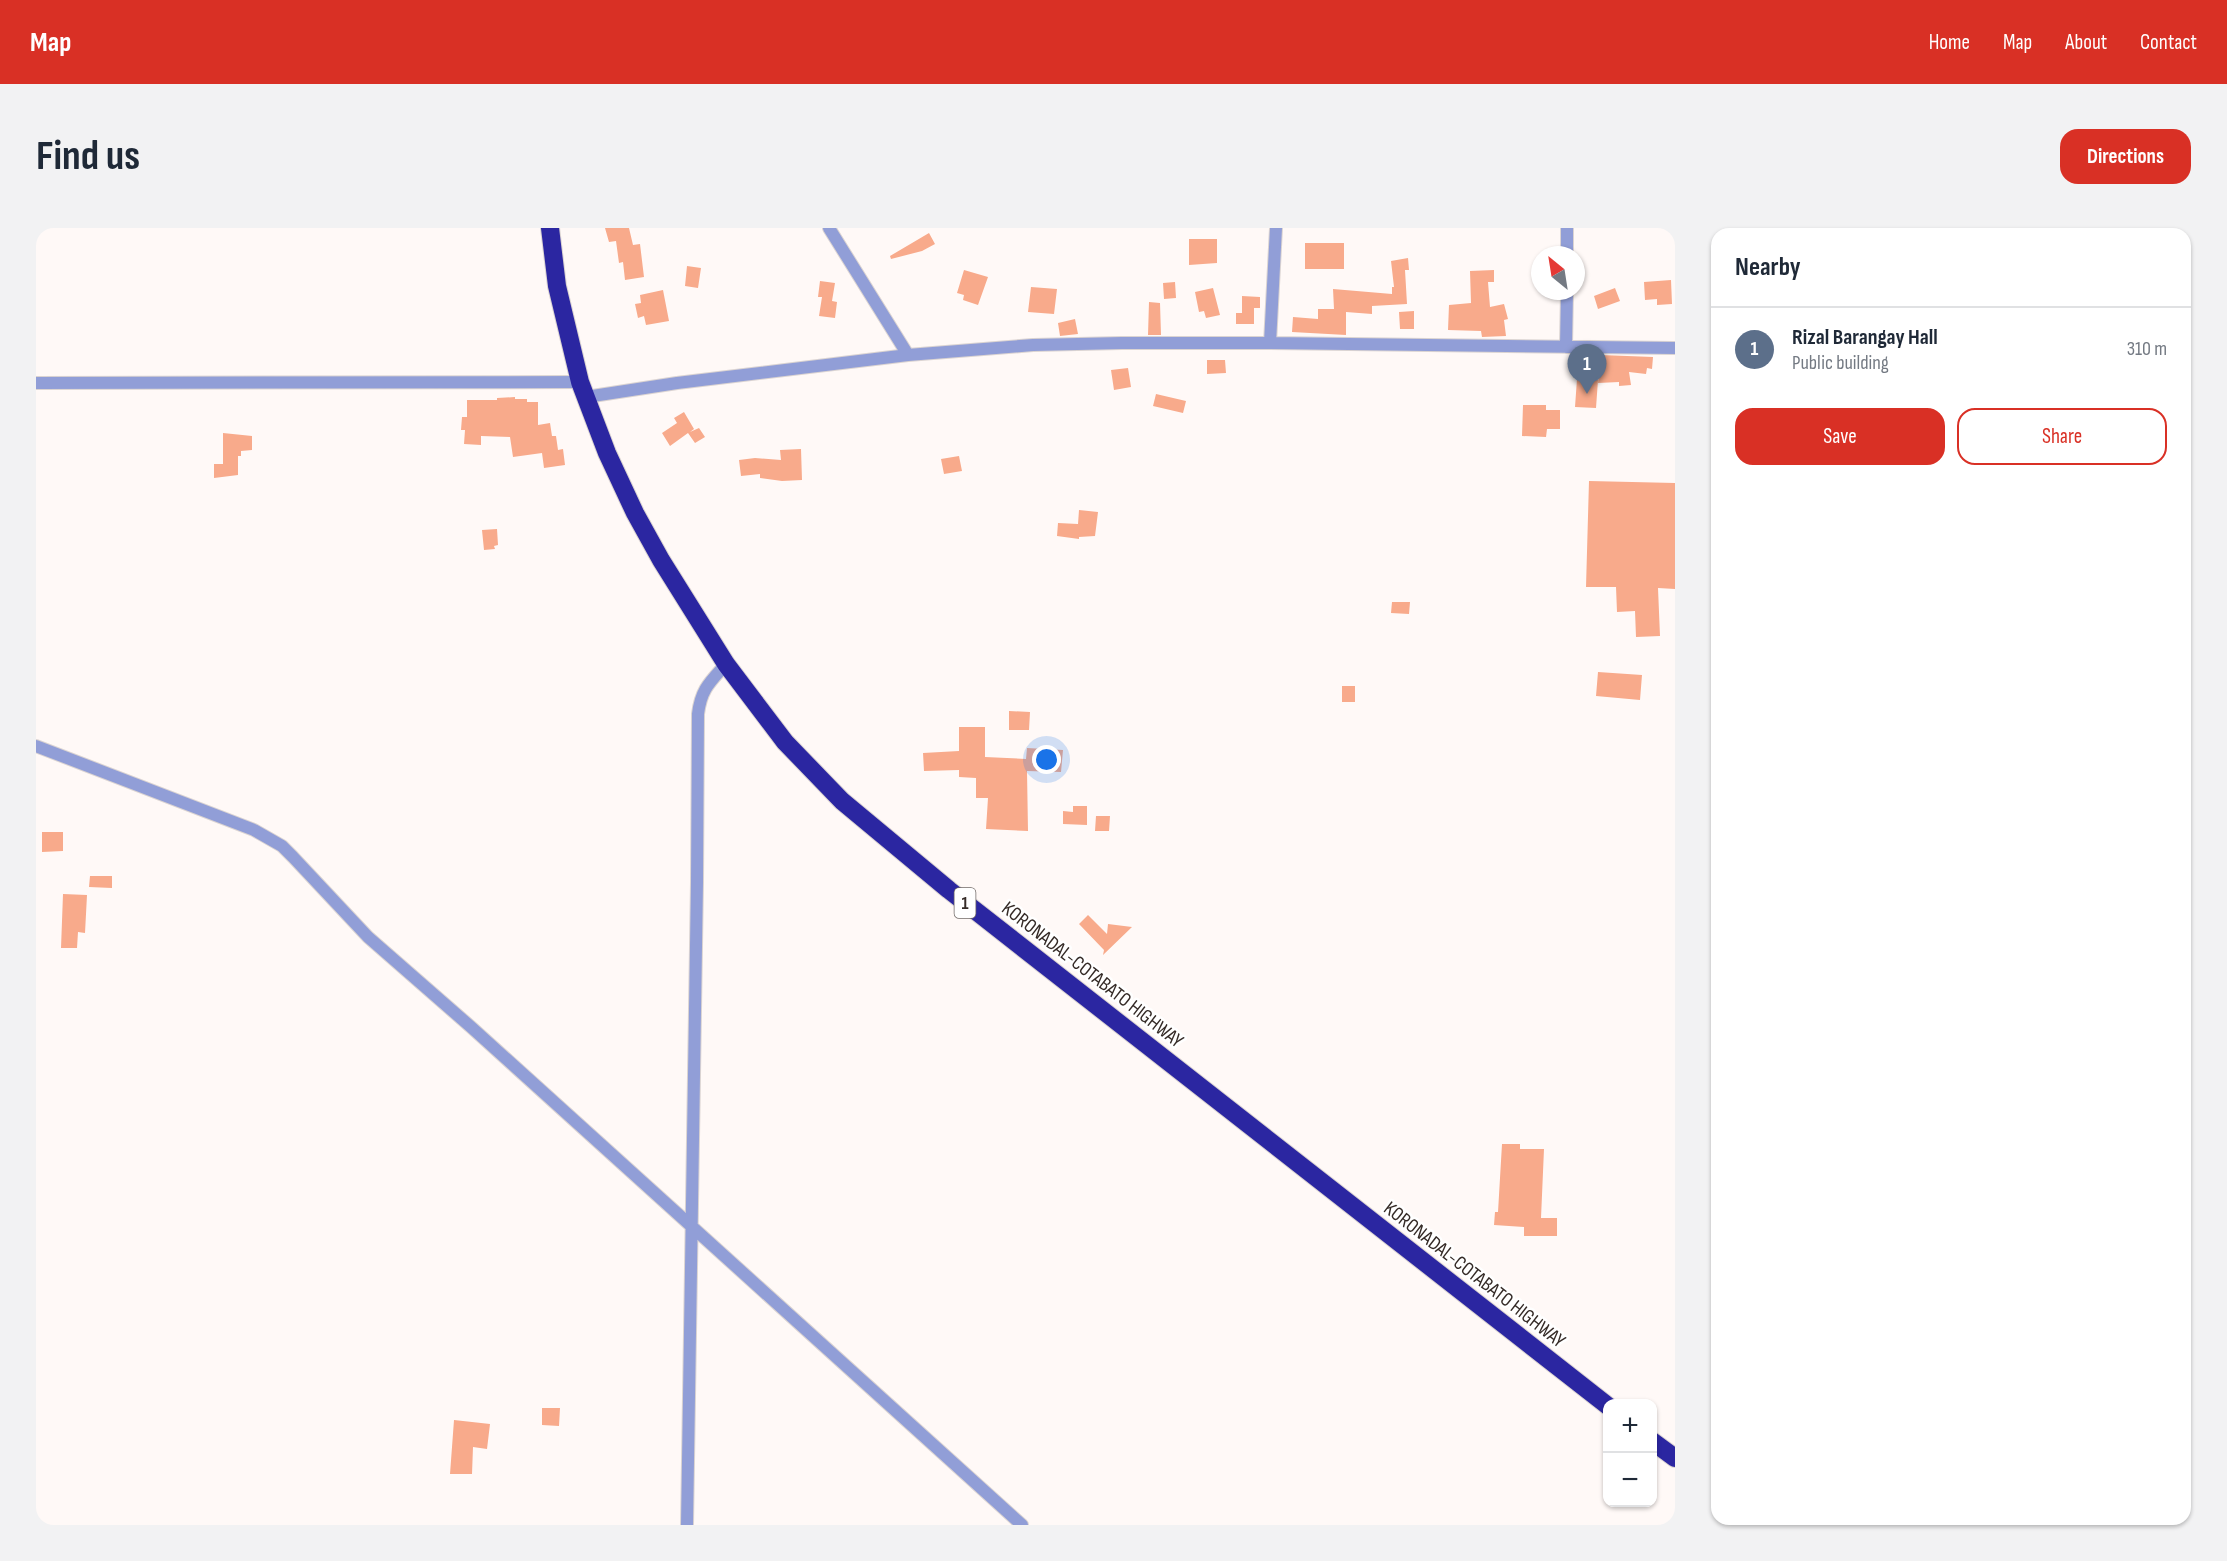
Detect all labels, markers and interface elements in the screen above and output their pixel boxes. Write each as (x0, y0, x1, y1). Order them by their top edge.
text: Map (30, 26, 71, 59)
text: Home (1929, 30, 1970, 55)
text: Map (2003, 30, 2032, 55)
text: About (2065, 30, 2107, 55)
text: Contact (2140, 30, 2197, 55)
button: Directions (2060, 129, 2191, 184)
text: Find us (36, 131, 140, 182)
north arrow (1531, 246, 1585, 300)
text: Nearby (1735, 252, 1801, 283)
text: Rizal Barangay Hall (1792, 324, 1938, 351)
text: 1 (1751, 337, 1758, 361)
text: 310 m (2127, 337, 2167, 361)
pin: 1 (1568, 344, 1606, 394)
text: Public building (1792, 351, 1889, 375)
button: Save (1735, 408, 1945, 465)
button: Share (1957, 408, 2167, 465)
your location (1032, 745, 1061, 774)
road number: 1 (954, 888, 976, 918)
street label: KORONADAL-COTABATO HIGHWAY (997, 896, 1188, 1053)
street label: KORONADAL-COTABATO HIGHWAY (1379, 1196, 1570, 1353)
map controls (1603, 1399, 1657, 1507)
button: + (1603, 1399, 1657, 1453)
button: − (1603, 1453, 1657, 1507)

